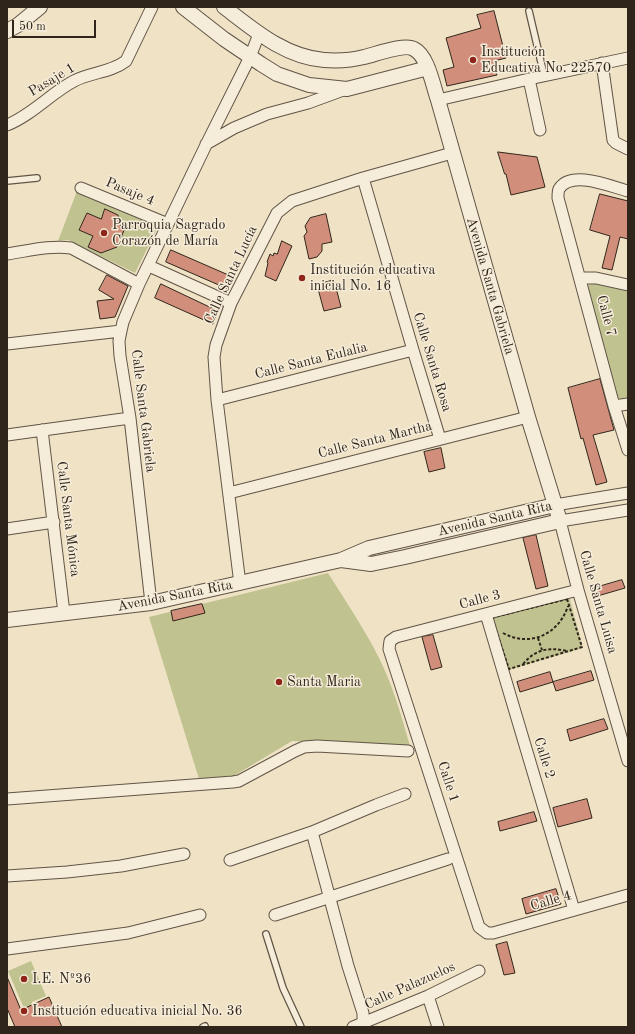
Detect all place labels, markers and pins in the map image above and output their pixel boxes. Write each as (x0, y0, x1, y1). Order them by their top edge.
place label: Institución Educativa No. 22570 (481, 44, 611, 76)
marker: Institución Educativa No. 22570 (468, 55, 478, 65)
place label: Parroquia Sagrado Corazón de María (112, 217, 225, 250)
marker: Parroquia Sagrado Corazón de María (99, 228, 109, 238)
place label: Institución educativa inicial No. 16 (310, 262, 435, 294)
marker: Institución educativa inicial No. 16 (297, 273, 307, 283)
place label: Santa Maria (287, 674, 361, 690)
marker: Santa Maria (274, 677, 284, 687)
place label: I.E. Nº36 (32, 971, 91, 987)
marker: I.E. Nº36 (19, 974, 29, 984)
place label: Institución educativa inicial No. 36 (32, 1003, 243, 1019)
marker: Institución educativa inicial No. 36 (19, 1006, 29, 1016)

